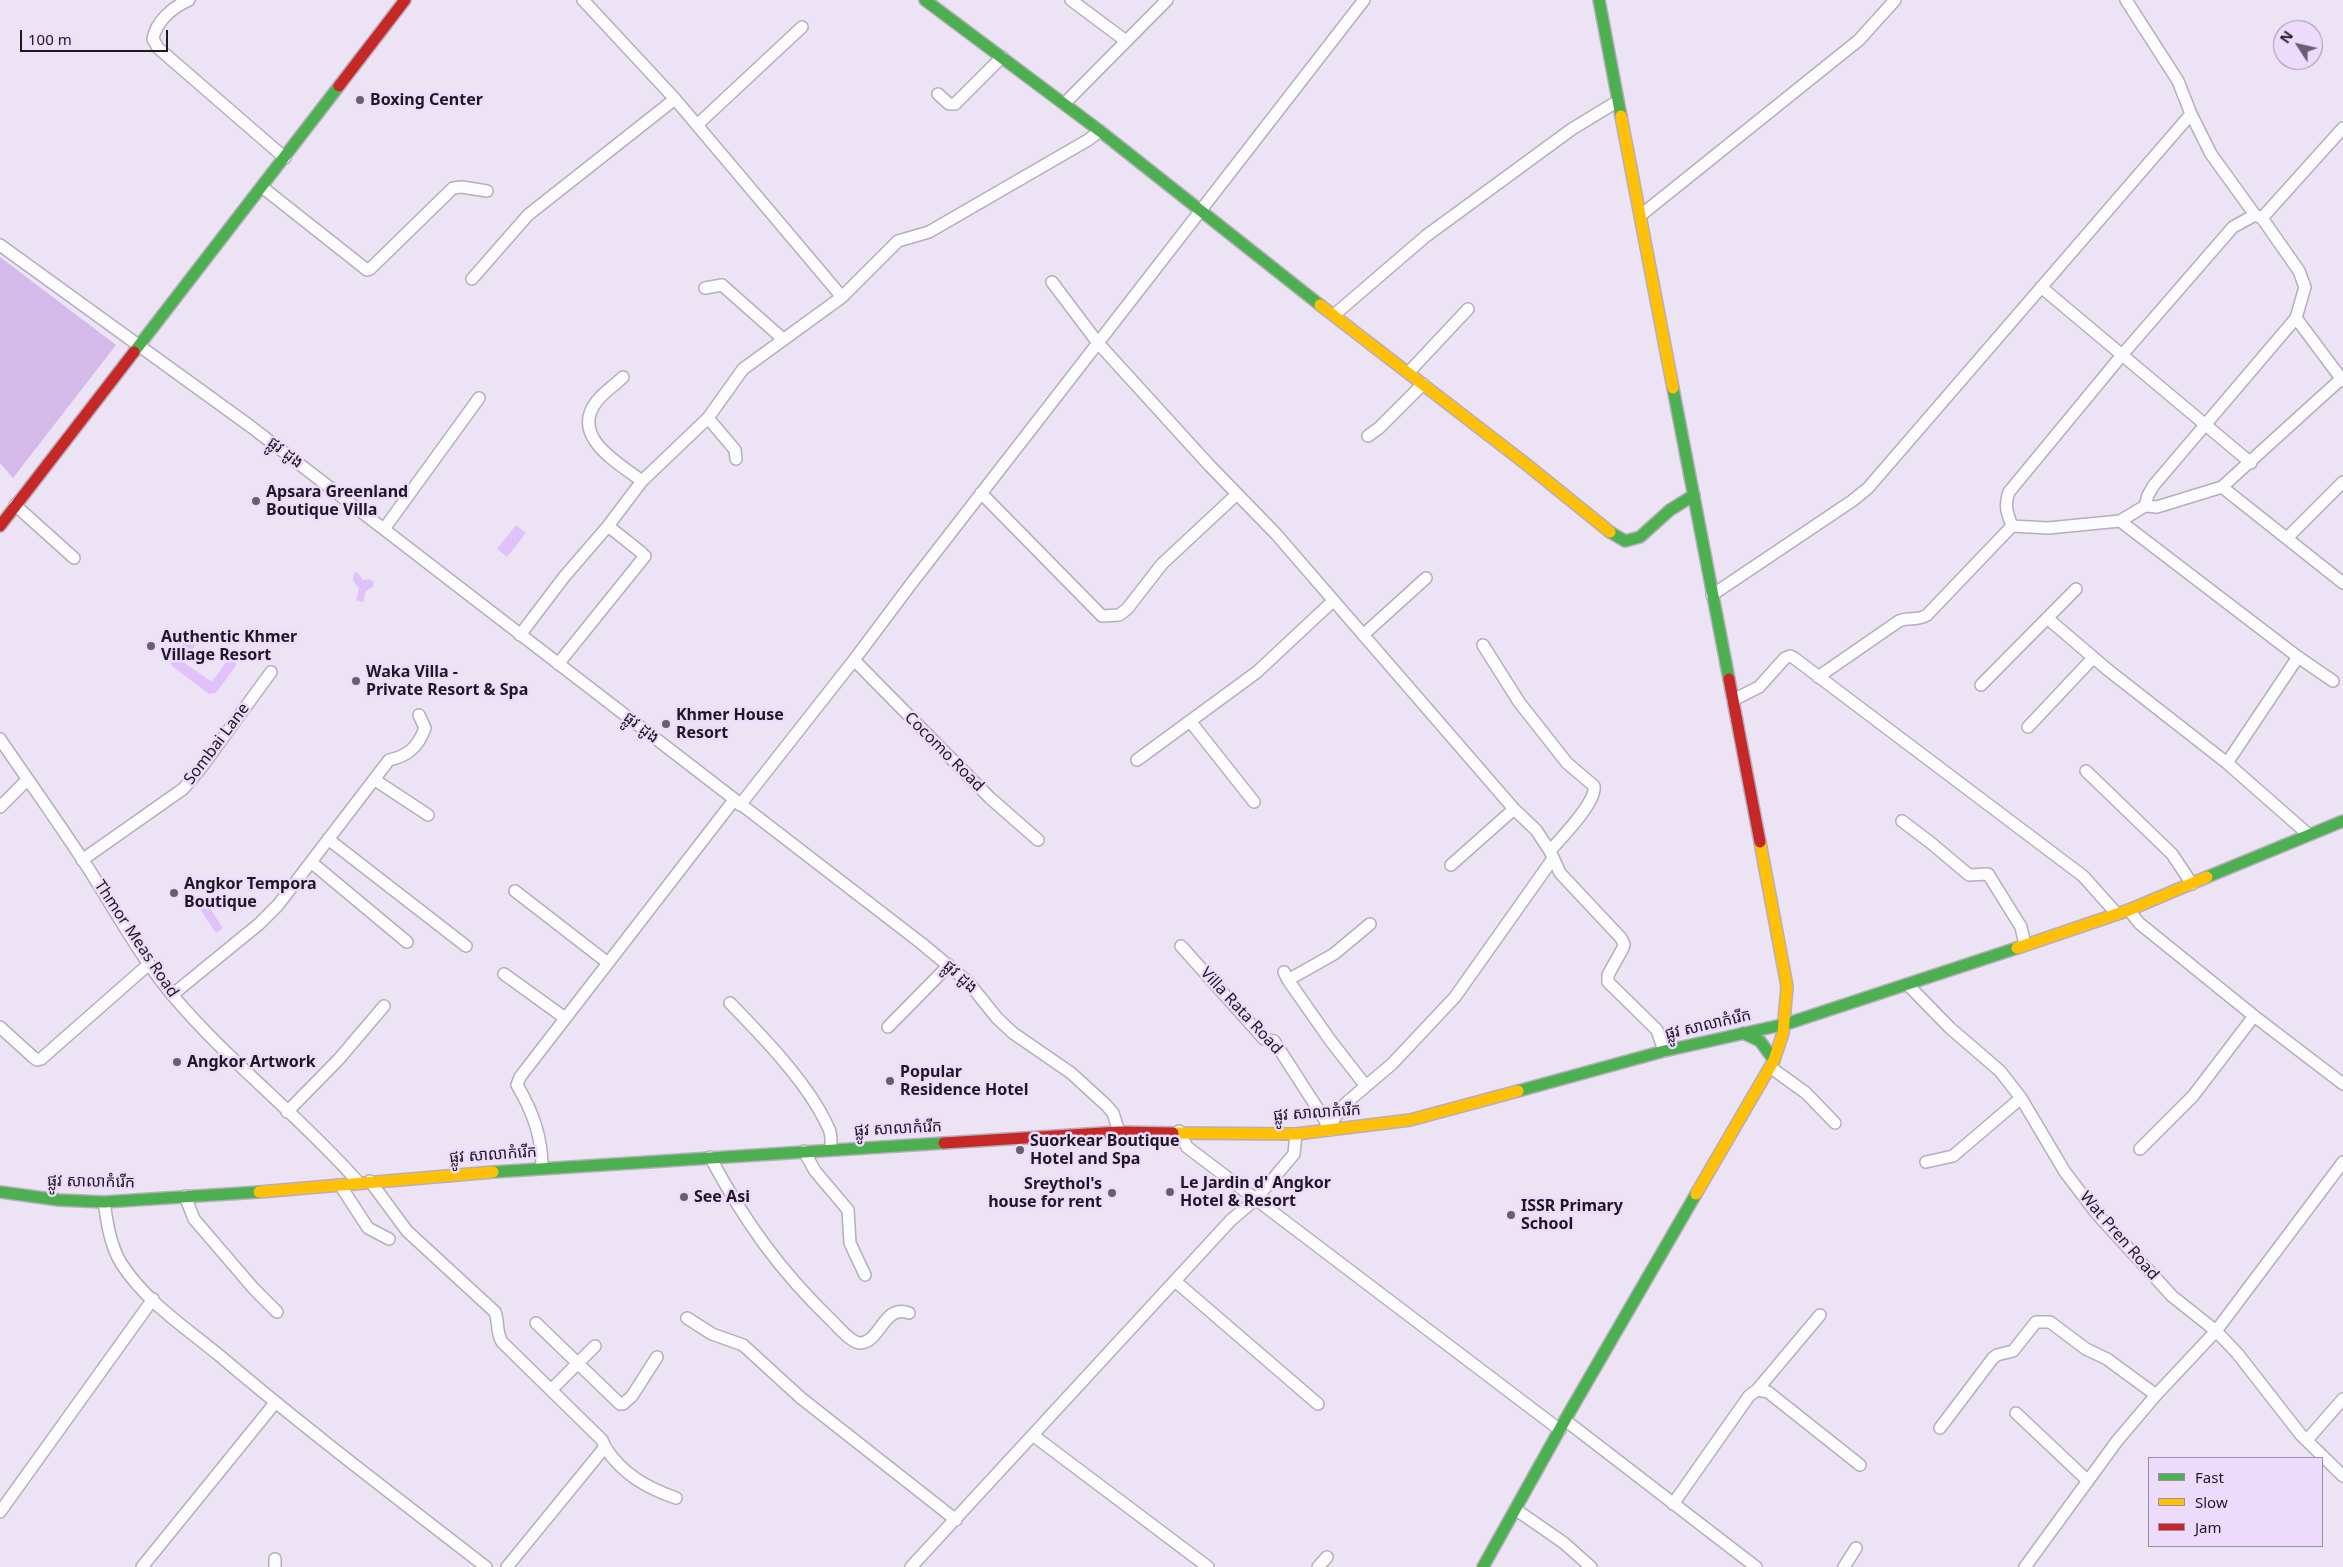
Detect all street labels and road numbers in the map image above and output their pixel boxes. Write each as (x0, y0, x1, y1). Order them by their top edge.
street label: ផ្លូវ ដូង (263, 433, 307, 473)
street label: Sombai Lane (180, 700, 254, 788)
street label: ផ្លូវ ដូង (619, 708, 663, 748)
street label: Cocomo Road (900, 708, 988, 796)
street label: Thmor Meas Road (90, 877, 182, 1001)
street label: ផ្លូវ ដូង (939, 956, 981, 998)
street label: Villa Rata Road (1196, 964, 1286, 1058)
street label: ផ្លូវ សាលាកំរើក (1663, 1006, 1753, 1044)
street label: ផ្លូវ សាលាកំរើក (1272, 1100, 1362, 1126)
street label: ផ្លូវ សាលាកំរើក (854, 1117, 942, 1141)
street label: ផ្លូវ សាលាកំរើក (448, 1142, 538, 1168)
street label: ផ្លូវ សាលាកំរើក (47, 1172, 135, 1192)
street label: Wat Pren Road (2075, 1188, 2163, 1284)

